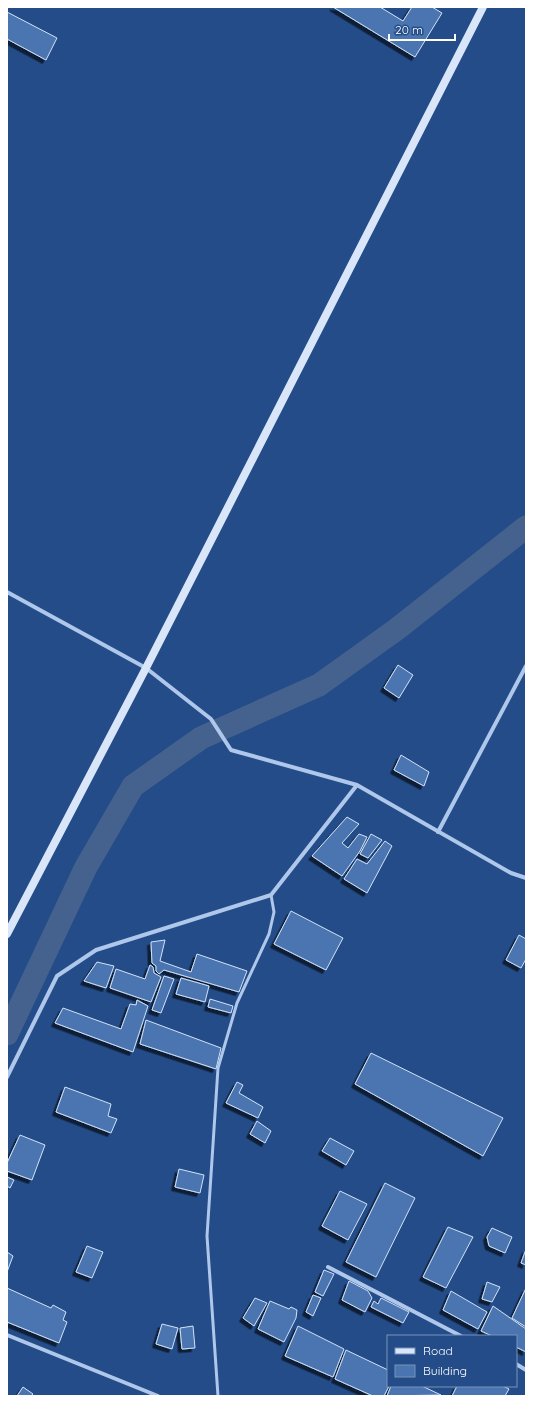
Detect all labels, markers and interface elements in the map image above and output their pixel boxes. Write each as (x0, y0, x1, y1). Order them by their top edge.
scale bar (389, 16, 455, 42)
text: 20 m (395, 22, 423, 37)
legend (387, 1335, 517, 1387)
text: Road (423, 1343, 453, 1358)
text: Building (423, 1363, 467, 1378)

